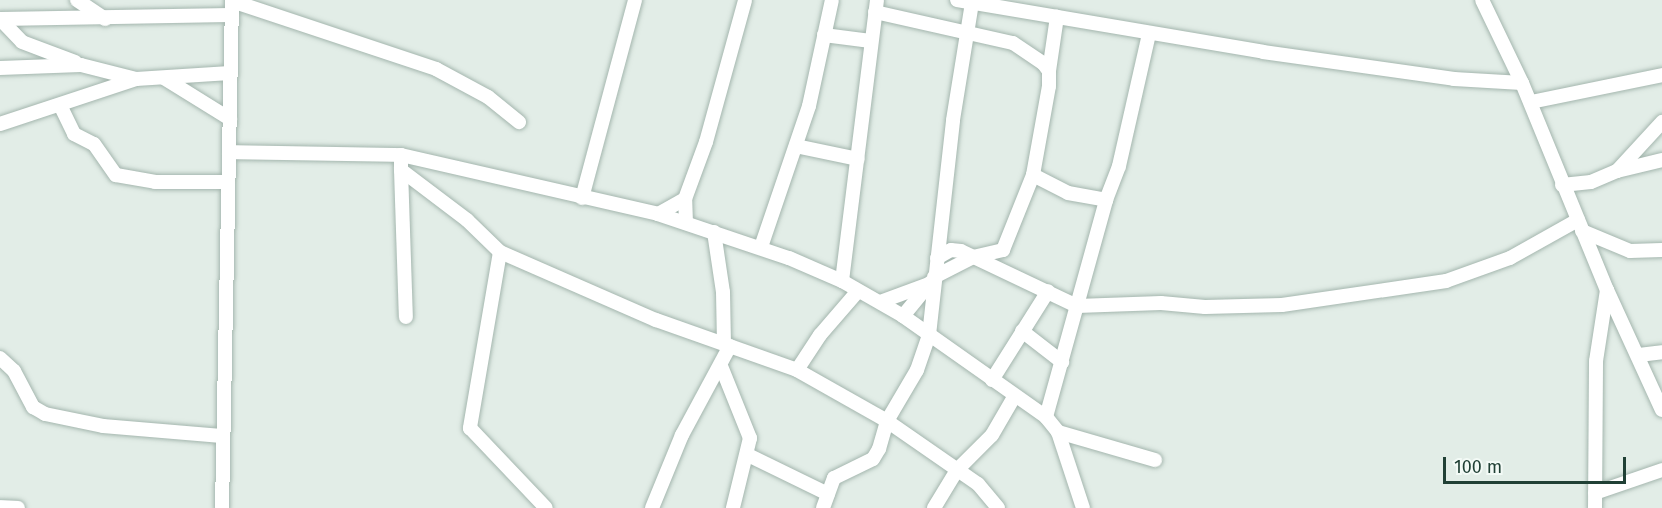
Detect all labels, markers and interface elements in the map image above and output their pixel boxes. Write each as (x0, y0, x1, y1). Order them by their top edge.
scale bar (1446, 445, 1629, 483)
text: 100 m (1454, 456, 1502, 478)

